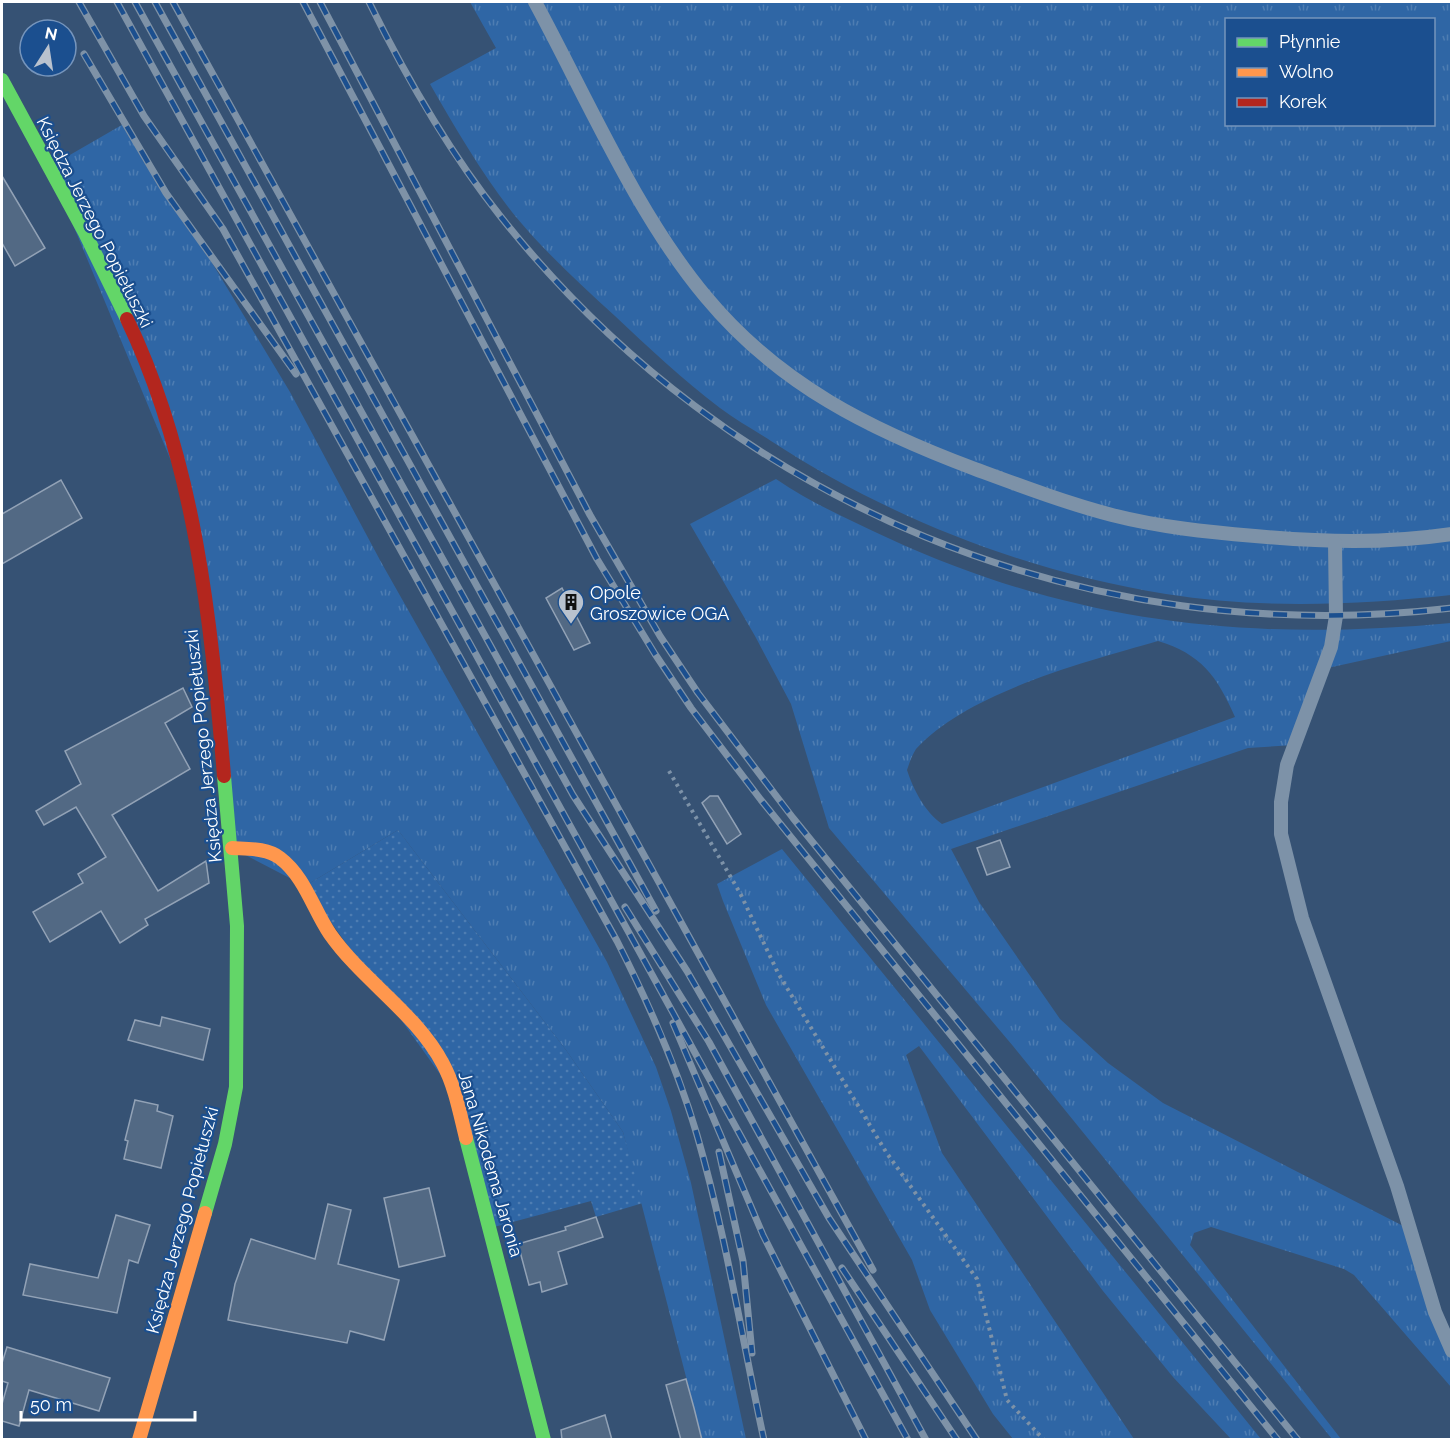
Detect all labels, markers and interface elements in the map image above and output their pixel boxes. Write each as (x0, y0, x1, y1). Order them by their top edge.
north arrow (18, 18, 78, 78)
legend (1225, 18, 1435, 126)
text: N (43, 23, 59, 44)
text: Płynnie (1279, 31, 1341, 52)
text: Wolno (1279, 61, 1334, 82)
text: Korek (1279, 91, 1327, 112)
street label: Księdza Jerzego Popiełuszki (33, 113, 157, 331)
place label: Opole Groszowice OGA (590, 582, 729, 624)
building icon: Opole Groszowice OGA (556, 587, 586, 625)
street label: Księdza Jerzego Popiełuszki (180, 629, 226, 863)
street label: Jana Nikodema Jaronia (454, 1069, 528, 1259)
street label: Księdza Jerzego Popiełuszki (142, 1104, 222, 1336)
scale bar (21, 1384, 195, 1422)
text: 50 m (30, 1394, 72, 1415)

